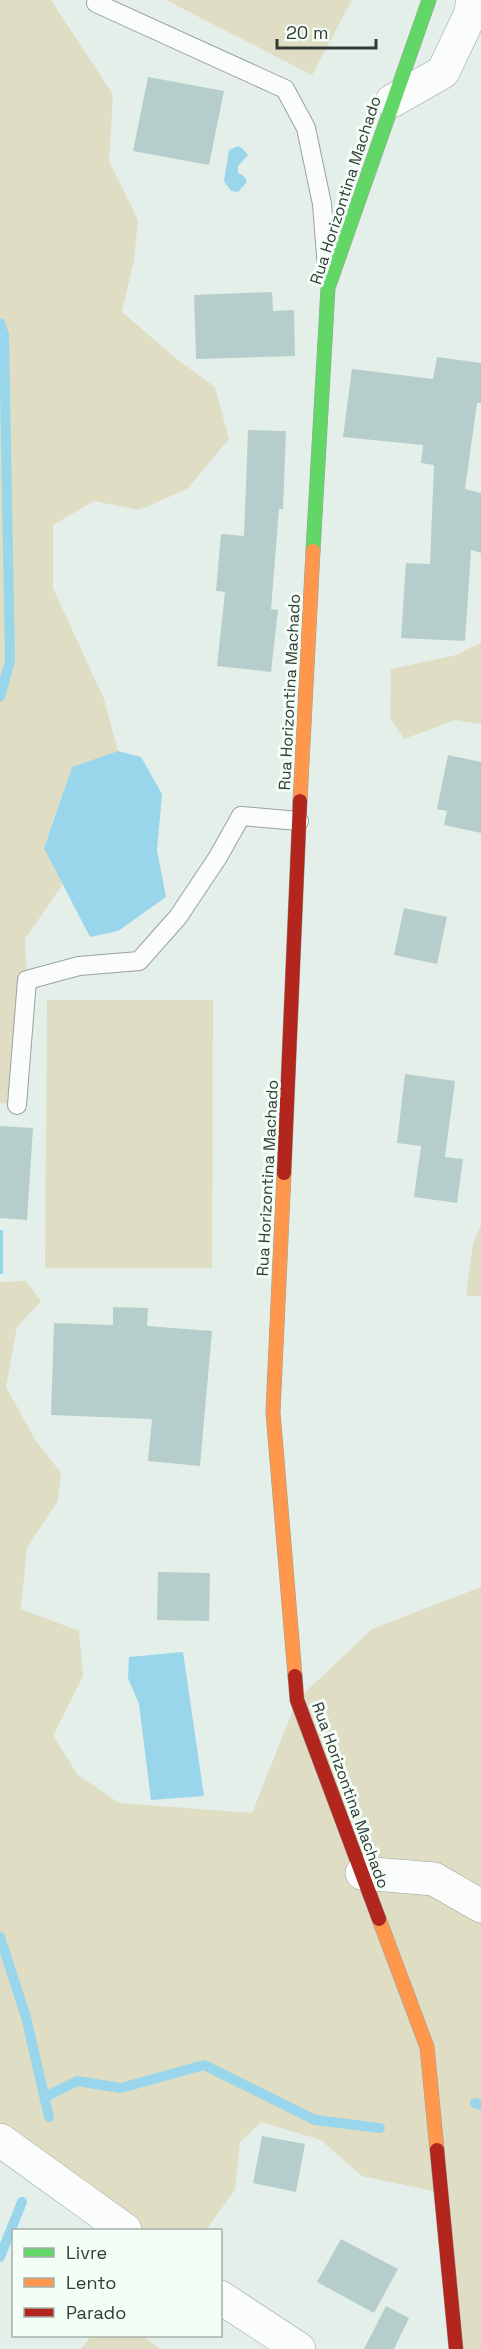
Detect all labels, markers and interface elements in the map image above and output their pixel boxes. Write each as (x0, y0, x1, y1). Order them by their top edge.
scale bar (277, 12, 376, 50)
text: 20 m (286, 21, 329, 44)
street label: Rua Horizontina Machado (305, 93, 386, 287)
street label: Rua Horizontina Machado (274, 593, 305, 791)
street label: Rua Horizontina Machado (252, 1079, 283, 1277)
street label: Rua Horizontina Machado (307, 1699, 394, 1891)
legend (12, 2229, 222, 2337)
text: Livre (66, 2241, 107, 2264)
text: Lento (66, 2271, 116, 2294)
text: Parado (66, 2301, 126, 2324)

